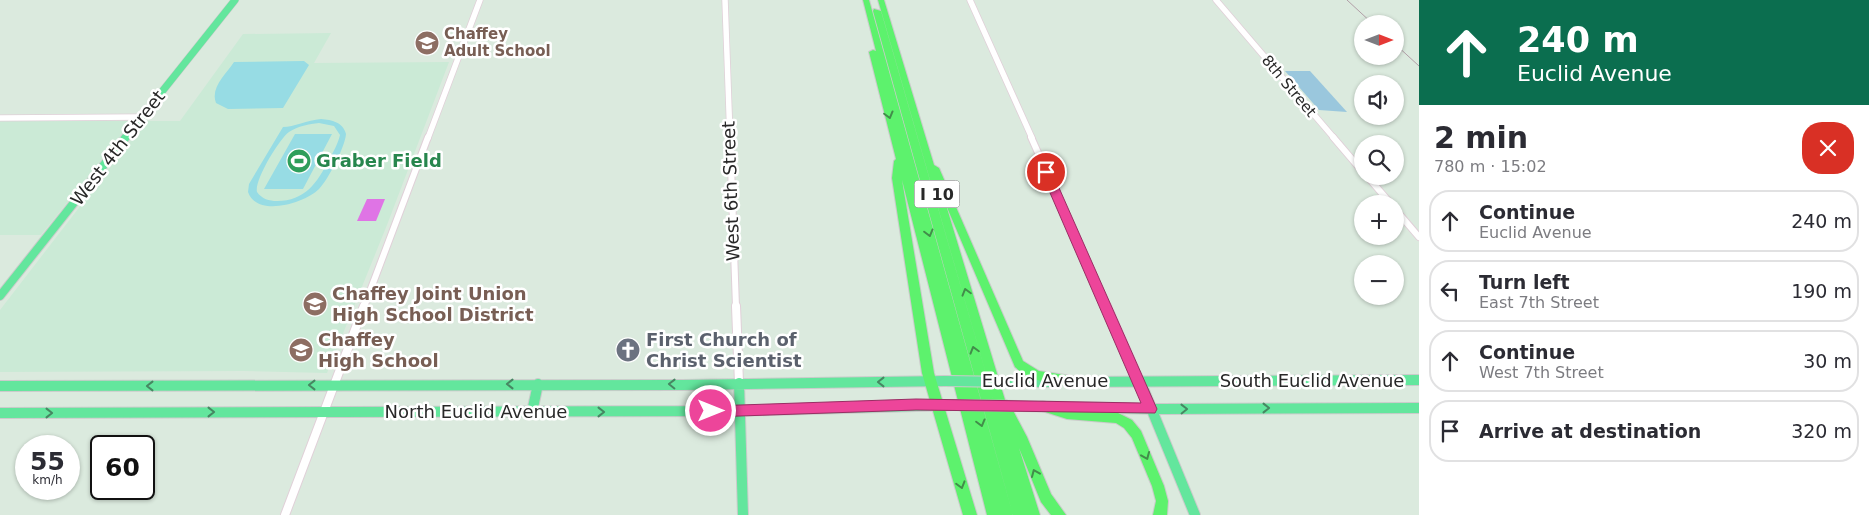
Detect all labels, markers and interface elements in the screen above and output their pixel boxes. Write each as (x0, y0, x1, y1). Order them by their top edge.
north arrow (1354, 15, 1404, 65)
map controls (1354, 15, 1404, 305)
icon: ahead (1434, 20, 1499, 85)
text: 240 m (1517, 20, 1639, 60)
place label: Chaffey Adult School (444, 25, 551, 60)
school or university icon: Chaffey Adult School (414, 30, 440, 56)
street label: 8th Street (1258, 51, 1320, 121)
text: Euclid Avenue (1517, 61, 1672, 86)
button: sound (1354, 75, 1404, 125)
street label: West 4th Street (66, 86, 169, 209)
one-way arrow (884, 110, 894, 118)
text: 2 min (1434, 120, 1528, 155)
street label: West 6th Street (718, 121, 743, 261)
button: close (1802, 122, 1854, 174)
button: search (1354, 135, 1404, 185)
sports icon: Graber Field (286, 148, 312, 174)
place label: Graber Field (316, 150, 442, 171)
pin (1025, 151, 1067, 193)
text: 780 m · 15:02 (1434, 157, 1547, 176)
icon: arrive (1032, 158, 1060, 186)
road number: I 10 (914, 180, 960, 208)
button: + (1354, 195, 1404, 245)
text: Continue (1479, 201, 1575, 223)
icon: ahead (1436, 207, 1464, 235)
text: 240 m (1791, 210, 1852, 232)
text: Euclid Avenue (1479, 223, 1592, 242)
one-way arrow (923, 228, 934, 237)
button: − (1354, 255, 1404, 305)
text: Turn left (1479, 271, 1570, 293)
icon: left (1436, 277, 1464, 305)
text: 190 m (1791, 280, 1852, 302)
place label: Chaffey Joint Union High School District (332, 283, 534, 325)
one-way arrow (962, 288, 972, 296)
school or university icon: Chaffey Joint Union High School District (302, 291, 328, 317)
text: East 7th Street (1479, 293, 1599, 312)
place label: Chaffey High School (318, 329, 439, 371)
place label: First Church of Christ Scientist (646, 329, 802, 371)
school or university icon: Chaffey High School (288, 337, 314, 363)
church icon: First Church of Christ Scientist (615, 337, 641, 363)
text: Continue (1479, 341, 1575, 363)
one-way arrow (969, 347, 979, 355)
icon: ahead (1436, 347, 1464, 375)
text: 30 m (1803, 350, 1852, 372)
text: West 7th Street (1479, 363, 1604, 382)
street label: Euclid Avenue (982, 370, 1108, 391)
street label: South Euclid Avenue (1220, 370, 1404, 391)
one-way arrow (877, 377, 885, 387)
one-way arrow (506, 379, 514, 389)
one-way arrow (668, 379, 676, 390)
one-way arrow (308, 380, 316, 390)
one-way arrow (146, 381, 154, 391)
position arrow (684, 384, 736, 436)
street label: North Euclid Avenue (385, 401, 567, 422)
one-way arrow (1262, 403, 1270, 413)
one-way arrow (1180, 404, 1188, 414)
one-way arrow (207, 407, 215, 418)
one-way arrow (598, 407, 605, 417)
one-way arrow (45, 408, 53, 418)
icon: arrive (1436, 417, 1464, 445)
one-way arrow (975, 419, 986, 428)
text: Arrive at destination (1479, 420, 1701, 442)
text: 320 m (1791, 420, 1852, 442)
speed limit sign: 60 (90, 435, 155, 500)
text: 55 (30, 447, 65, 476)
one-way arrow (1139, 451, 1150, 460)
one-way arrow (1030, 469, 1041, 478)
text: km/h (32, 473, 63, 487)
one-way arrow (955, 480, 966, 489)

